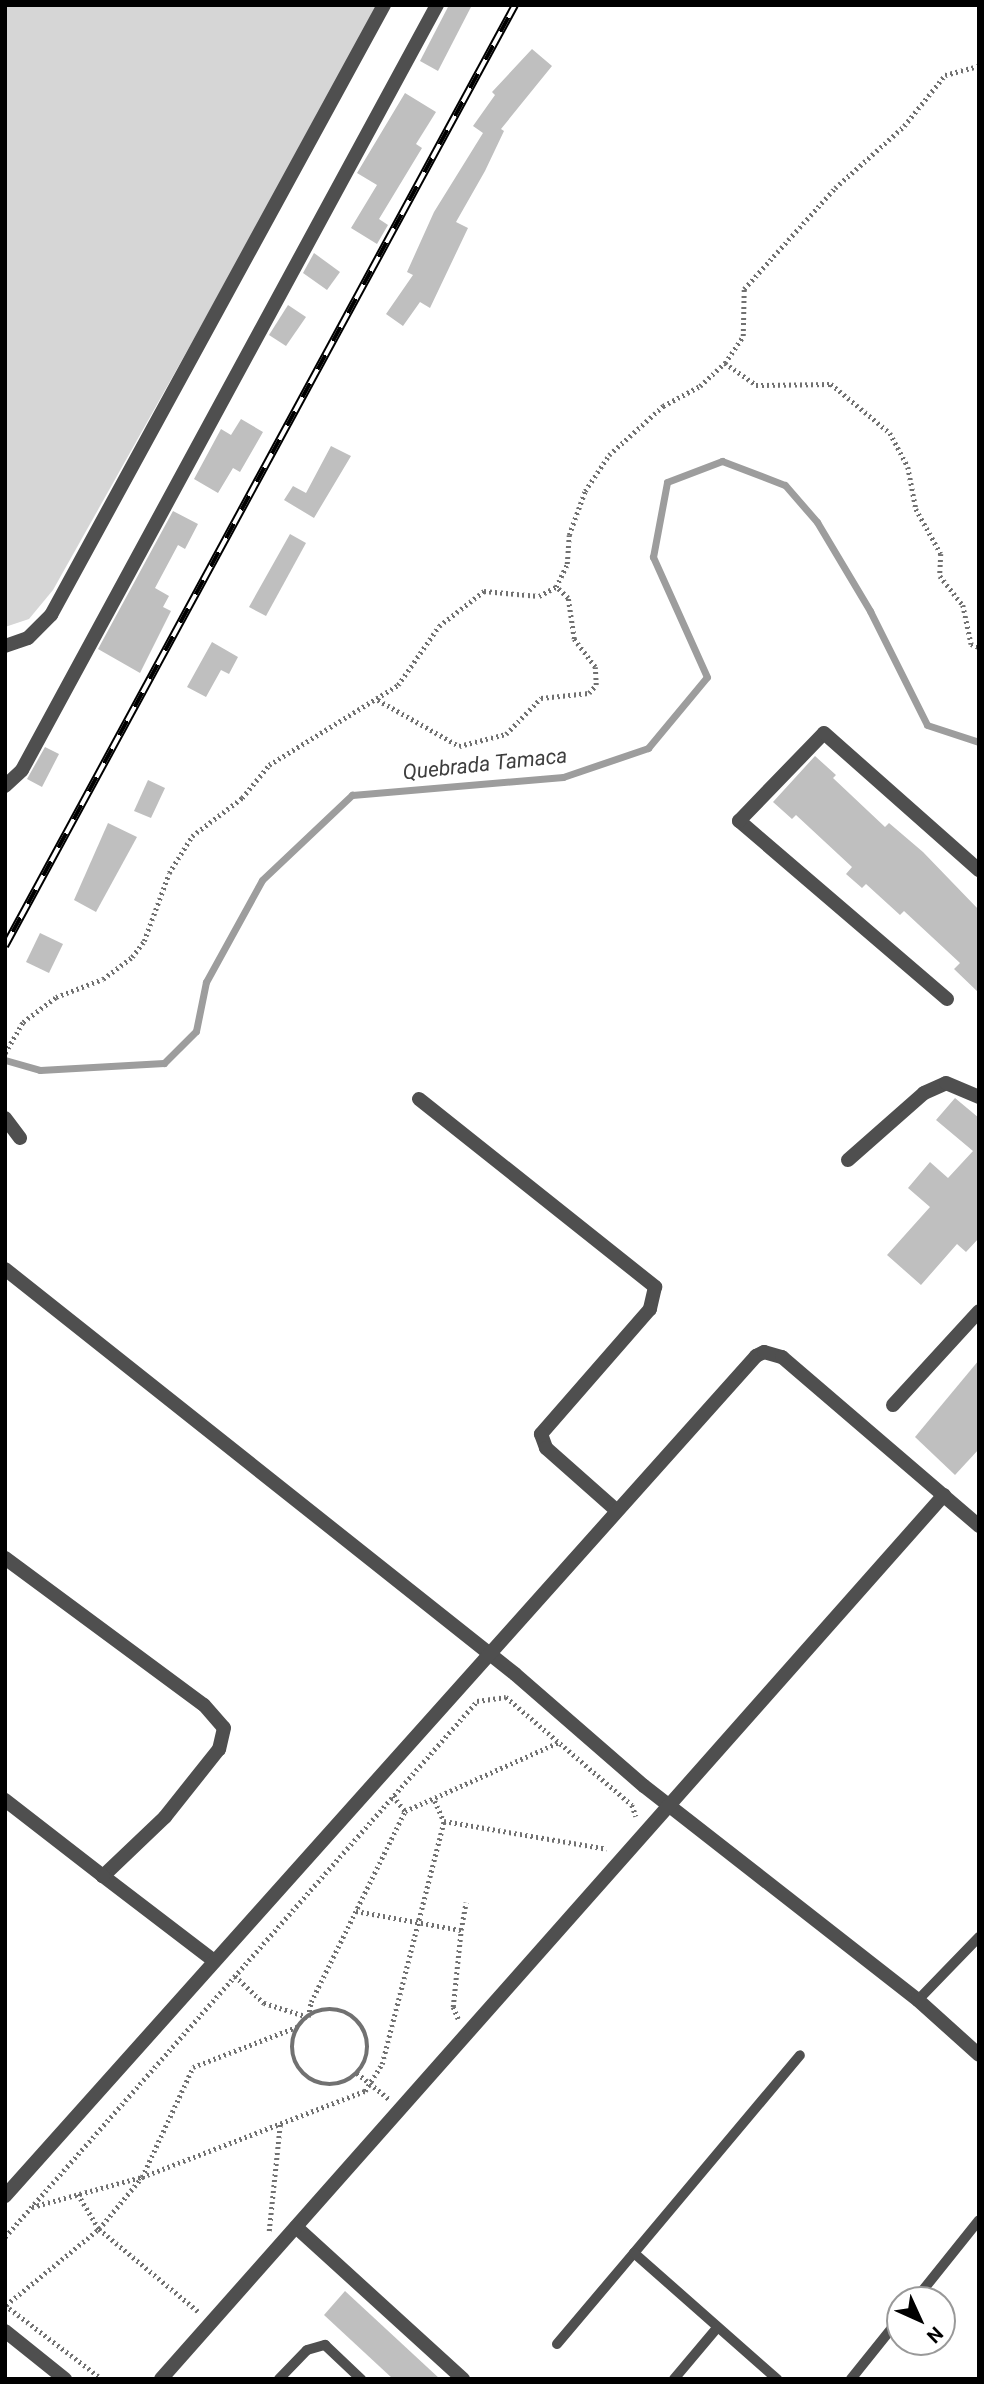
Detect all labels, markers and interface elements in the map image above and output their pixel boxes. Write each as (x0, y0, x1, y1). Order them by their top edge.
water label: Quebrada Tamaca (401, 743, 569, 785)
north arrow (886, 2286, 956, 2356)
text: N (922, 2322, 948, 2348)

